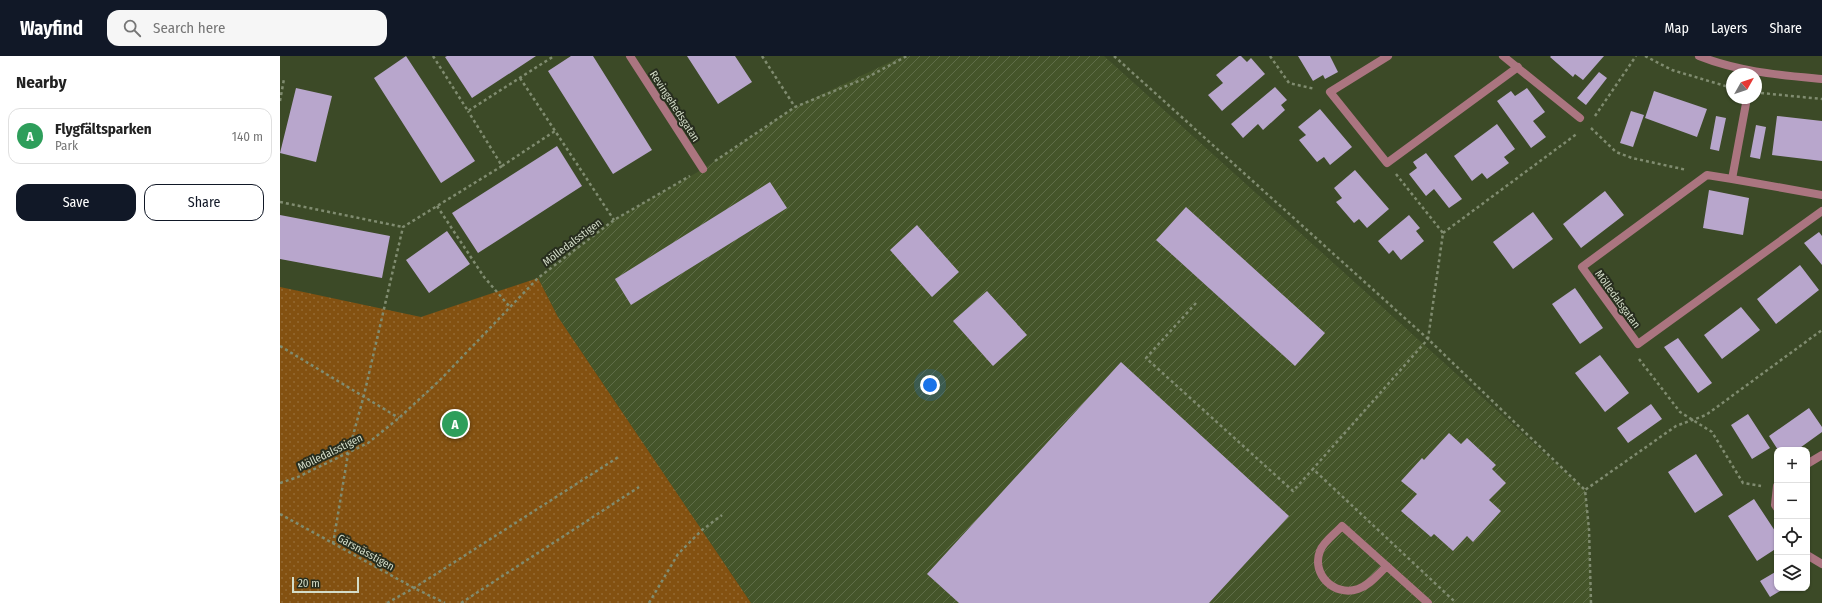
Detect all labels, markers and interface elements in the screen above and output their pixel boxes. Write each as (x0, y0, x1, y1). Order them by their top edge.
search box (107, 10, 387, 46)
text: Wayfind (20, 17, 83, 40)
icon: search (121, 17, 143, 39)
text: Search here (153, 19, 225, 37)
text: Map (1665, 20, 1689, 37)
text: Layers (1711, 20, 1747, 37)
text: Share (1769, 20, 1802, 37)
street label: Revingehedsgatan (647, 68, 702, 144)
north arrow (1726, 68, 1762, 104)
text: Nearby (16, 72, 67, 93)
text: Flygfältsparken (55, 120, 152, 138)
text: A (26, 129, 34, 144)
text: 140 m (232, 129, 263, 144)
text: Park (55, 138, 78, 153)
button: Save (16, 184, 136, 221)
button: Share (144, 184, 264, 221)
street label: Mölledalsstigen (540, 216, 604, 269)
street label: Mölledalsgatan (1592, 268, 1643, 331)
your location (920, 375, 940, 395)
pin: A (442, 409, 468, 439)
street label: Mölledalsstigen (296, 431, 365, 474)
map controls (1774, 447, 1810, 591)
button: + (1774, 447, 1810, 483)
button: − (1774, 483, 1810, 519)
button: locate (1774, 519, 1810, 555)
street label: Gärsnässtigen (335, 531, 396, 573)
button: layers (1774, 555, 1810, 591)
scale bar (292, 575, 359, 594)
text: 20 m (298, 577, 320, 590)

